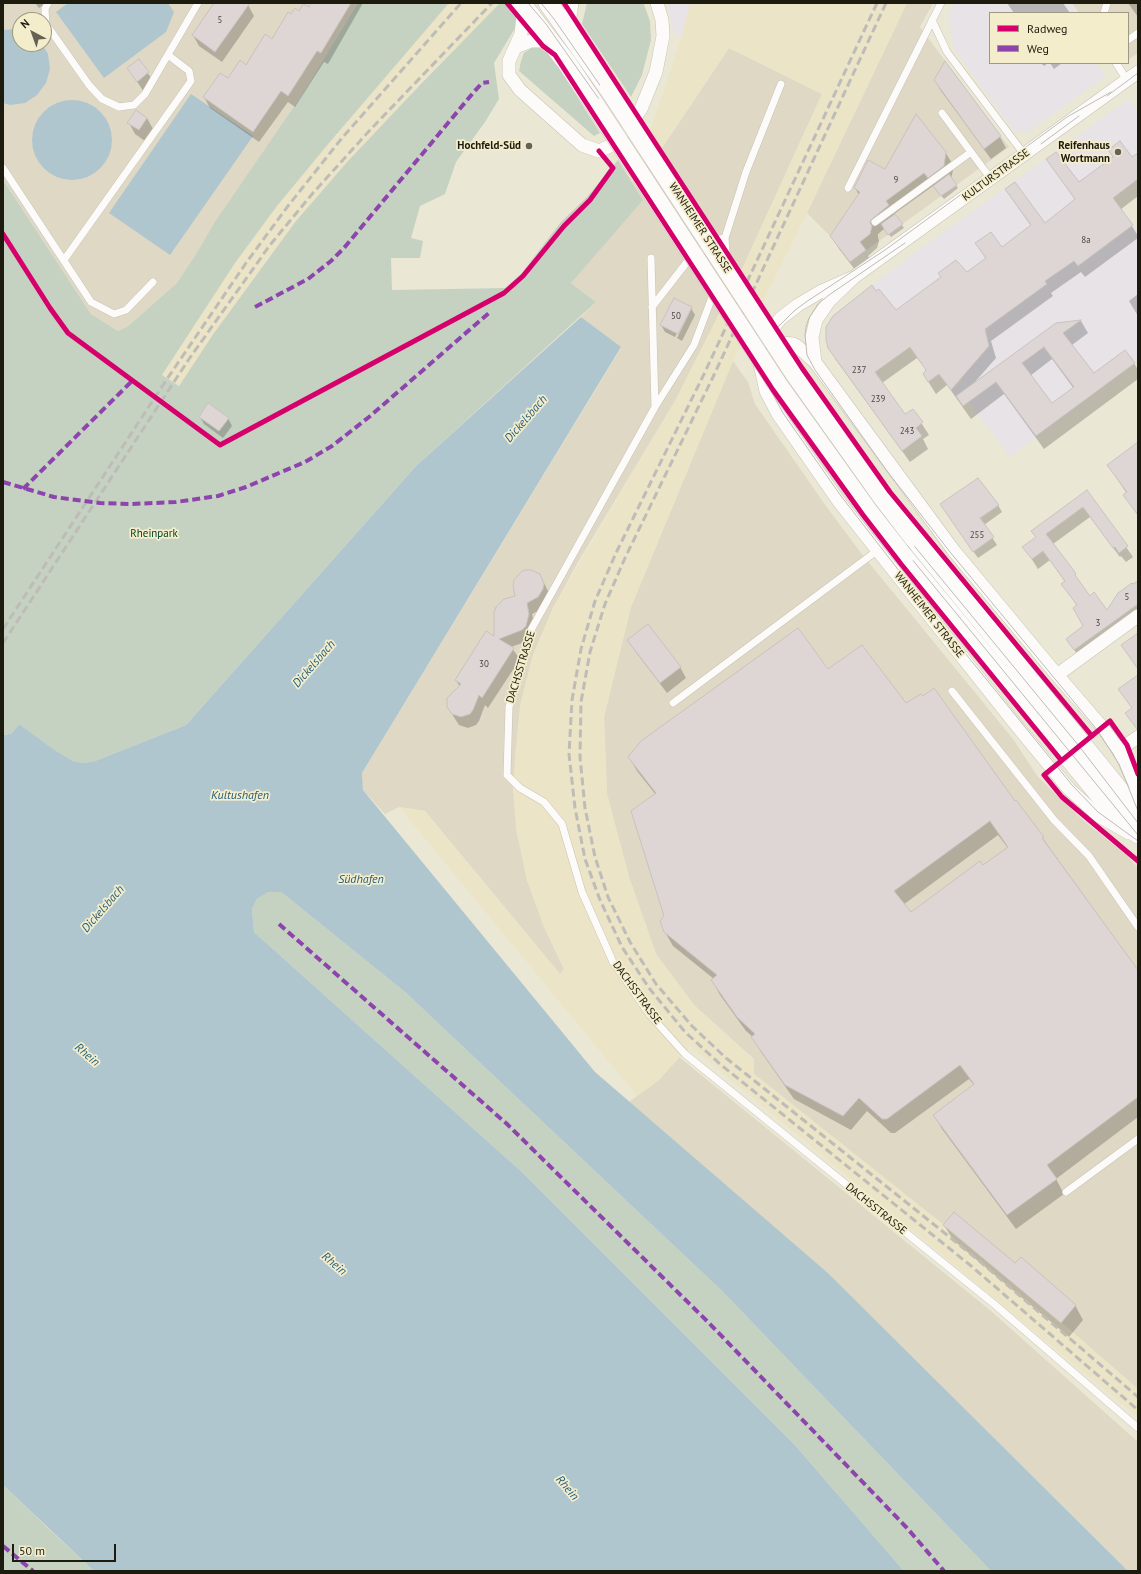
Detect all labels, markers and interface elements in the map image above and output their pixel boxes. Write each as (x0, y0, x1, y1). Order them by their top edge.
north arrow (12, 12, 52, 52)
legend (989, 12, 1129, 64)
house number: 5 (218, 15, 222, 25)
text: N (17, 16, 32, 31)
text: Radweg (1027, 21, 1068, 36)
text: Weg (1027, 41, 1049, 56)
place label: Hochfeld-Süd (457, 139, 521, 153)
place label: Reifenhaus Wortmann (1058, 139, 1110, 165)
marker: Hochfeld-Süd (524, 141, 534, 151)
street label: KULTURSTRASSE (960, 146, 1032, 204)
marker: Reifenhaus Wortmann (1113, 147, 1123, 157)
house number: 9 (894, 175, 898, 185)
street label: WANHEIMER STRASSE (666, 180, 734, 276)
house number: 8a (1081, 235, 1091, 245)
house number: 50 (671, 311, 681, 321)
house number: 237 (852, 365, 866, 375)
water label: Dickelsbach (502, 392, 550, 446)
house number: 239 (871, 394, 885, 404)
house number: 243 (900, 426, 914, 436)
park label: Rheinpark (130, 527, 178, 541)
house number: 255 (970, 530, 984, 540)
street label: WANHEIMER STRASSE (891, 569, 967, 661)
house number: 5 (1125, 592, 1129, 602)
house number: 3 (1096, 618, 1100, 628)
street label: DACHSSTRASSE (504, 629, 538, 705)
water label: Dickelsbach (290, 637, 338, 691)
house number: 30 (479, 659, 489, 669)
water label: Kultushafen (211, 789, 269, 803)
water label: Südhafen (338, 873, 384, 887)
water label: Dickelsbach (79, 882, 127, 936)
street label: DACHSSTRASSE (610, 959, 664, 1027)
water label: Rhein (72, 1040, 102, 1070)
street label: DACHSSTRASSE (843, 1180, 909, 1238)
water label: Rhein (319, 1249, 349, 1279)
water label: Rhein (552, 1473, 582, 1503)
scale bar (14, 1536, 118, 1562)
text: 50 m (19, 1543, 45, 1558)

